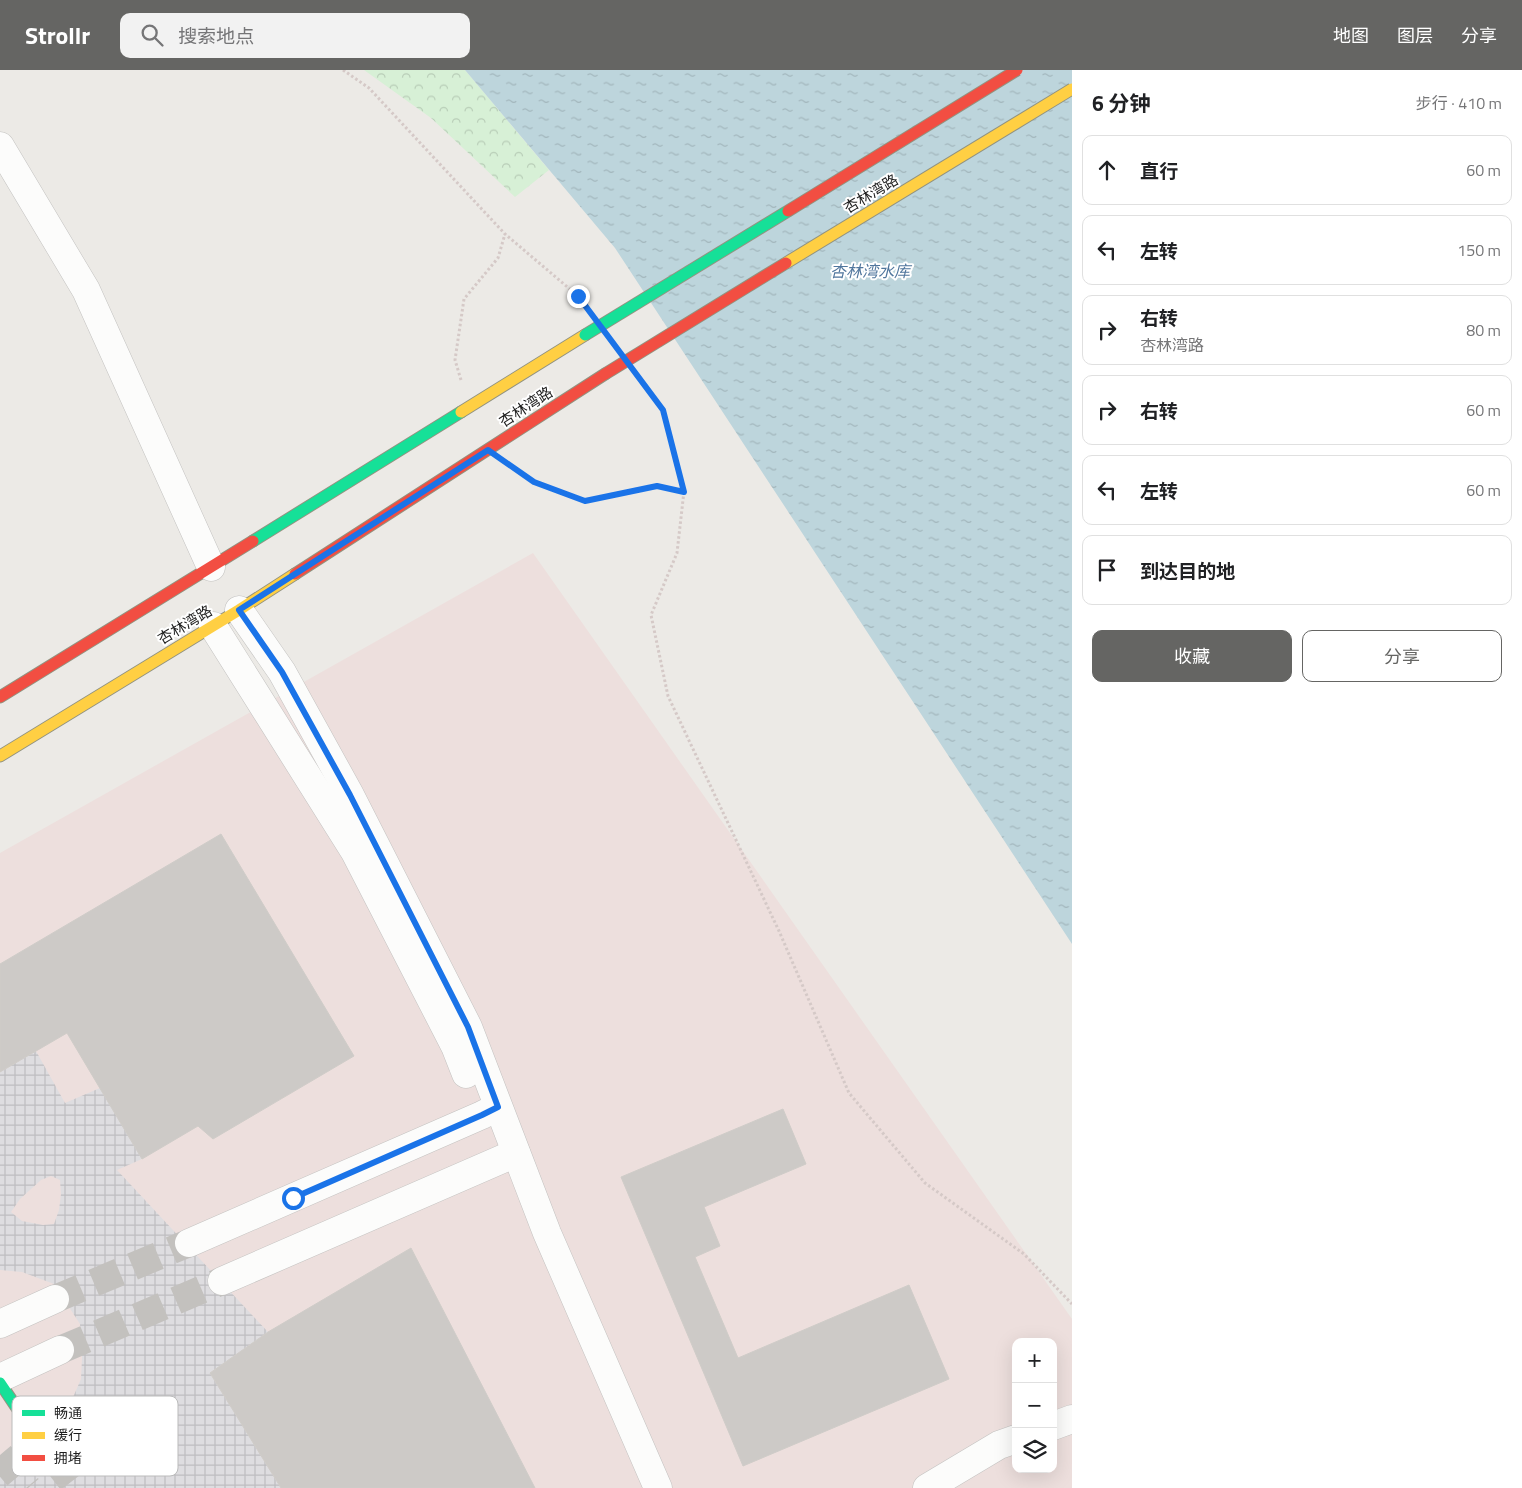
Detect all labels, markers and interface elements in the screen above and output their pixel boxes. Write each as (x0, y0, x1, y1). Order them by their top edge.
search box (120, 13, 470, 58)
text: Strollr (25, 17, 90, 53)
icon: search (138, 21, 166, 49)
text: 搜索地点 (178, 21, 254, 50)
text: 地图 (1333, 22, 1369, 49)
text: 图层 (1397, 22, 1433, 49)
text: 分享 (1461, 22, 1497, 49)
text: 6 分钟 (1092, 87, 1150, 119)
text: 步行 · 410 m (1416, 91, 1502, 115)
icon: ahead (1093, 156, 1121, 184)
text: 直行 (1140, 156, 1178, 185)
text: 60 m (1466, 158, 1501, 182)
street label: 杏林湾路 (839, 168, 902, 219)
icon: left (1093, 236, 1121, 264)
text: 左转 (1140, 236, 1178, 265)
text: 150 m (1457, 238, 1501, 262)
water label: 杏林湾水库 (830, 259, 913, 283)
route end (567, 285, 590, 308)
text: 右转 (1140, 303, 1178, 332)
icon: right (1093, 316, 1121, 344)
text: 80 m (1466, 318, 1501, 342)
text: 杏林湾路 (1140, 333, 1204, 357)
street label: 杏林湾路 (494, 381, 557, 433)
icon: right (1093, 396, 1121, 424)
text: 右转 (1140, 396, 1178, 425)
text: 60 m (1466, 398, 1501, 422)
icon: left (1093, 476, 1121, 504)
text: 左转 (1140, 476, 1178, 505)
text: 60 m (1466, 478, 1501, 502)
icon: arrive (1093, 556, 1121, 584)
text: 到达目的地 (1140, 556, 1235, 585)
street label: 杏林湾路 (153, 599, 216, 650)
button: 收藏 (1092, 630, 1292, 682)
button: 分享 (1302, 630, 1502, 682)
route start (282, 1187, 305, 1210)
map controls (1012, 1338, 1057, 1473)
button: + (1012, 1338, 1057, 1383)
button: − (1012, 1383, 1057, 1428)
legend (12, 1396, 178, 1476)
text: 畅通 (54, 1402, 82, 1423)
text: 缓行 (54, 1424, 82, 1445)
button: layers (1012, 1428, 1057, 1473)
text: 拥堵 (54, 1447, 82, 1468)

